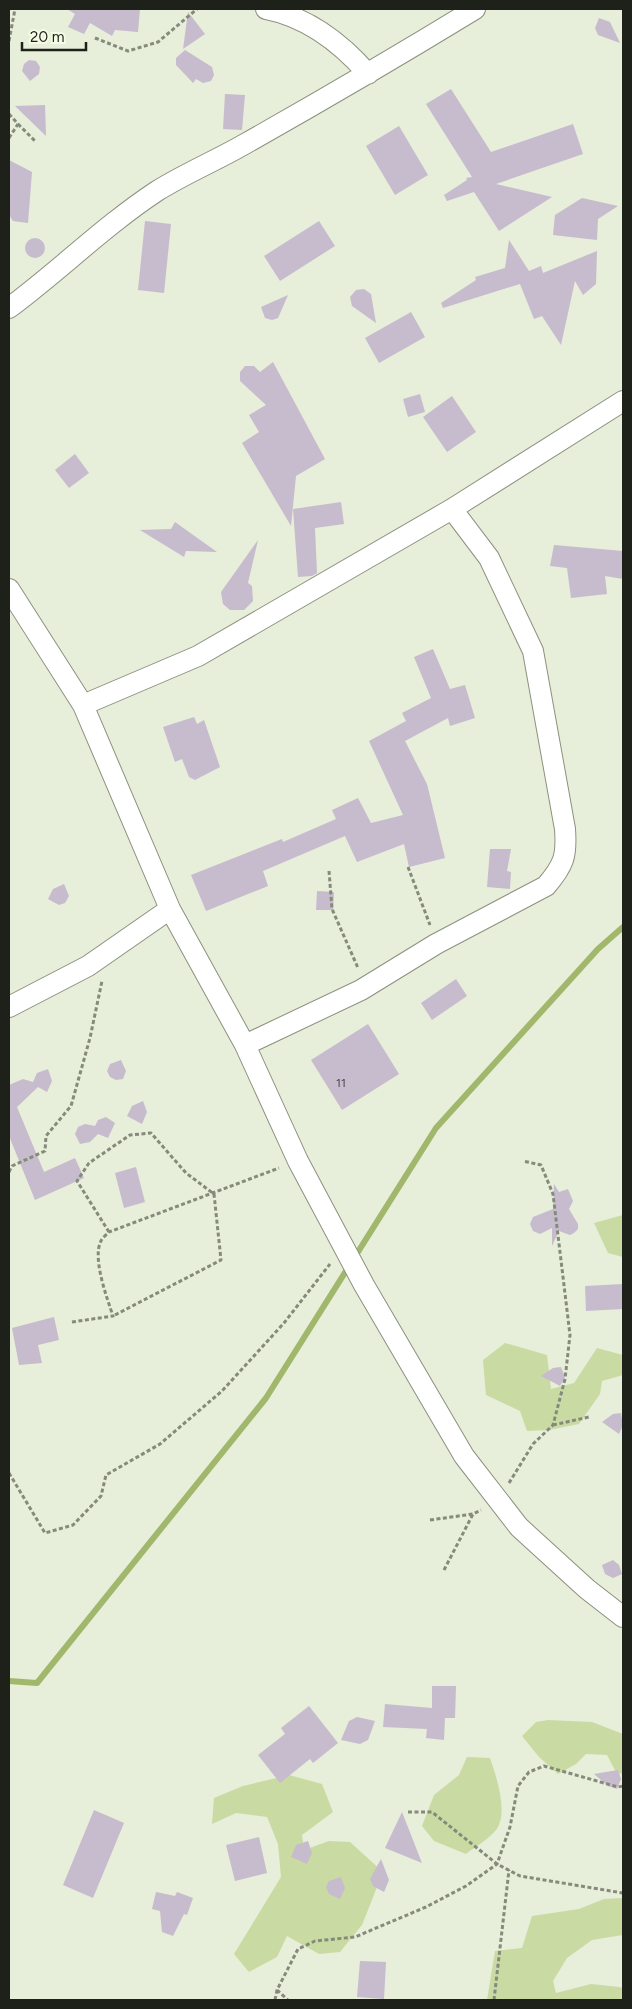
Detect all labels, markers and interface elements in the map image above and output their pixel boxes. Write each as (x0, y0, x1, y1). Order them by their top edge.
scale bar (22, 20, 86, 52)
text: 20 m (30, 28, 64, 46)
house number: 11 (336, 1076, 346, 1090)

